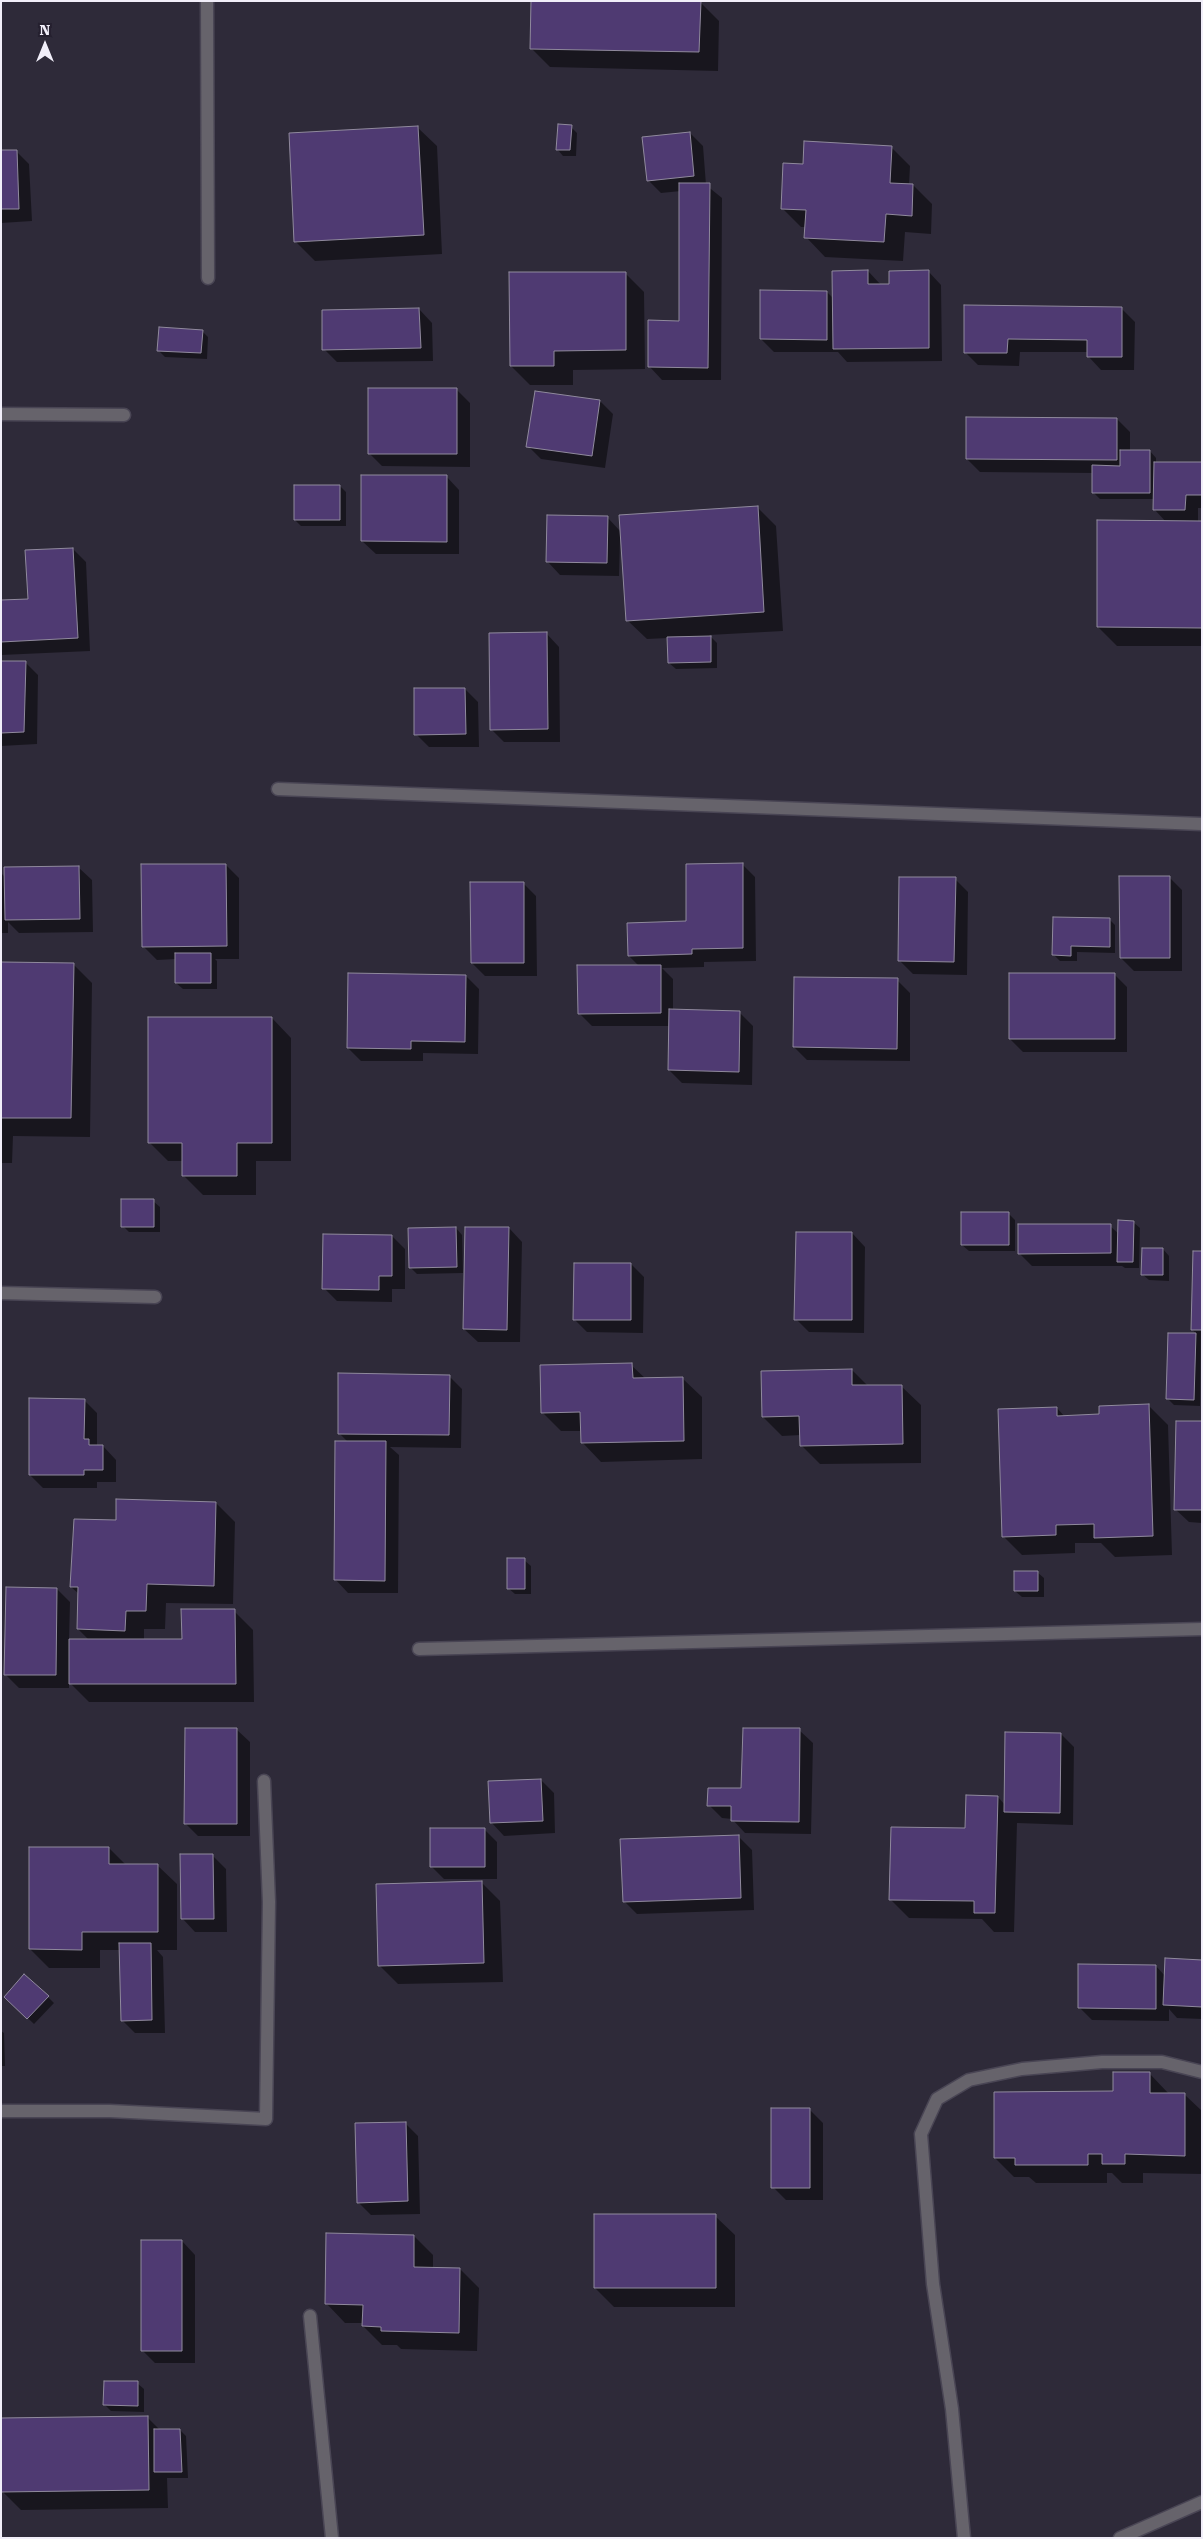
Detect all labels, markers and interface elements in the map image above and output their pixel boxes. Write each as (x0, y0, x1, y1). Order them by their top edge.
north arrow (20, 20, 70, 70)
text: N (40, 22, 50, 38)

